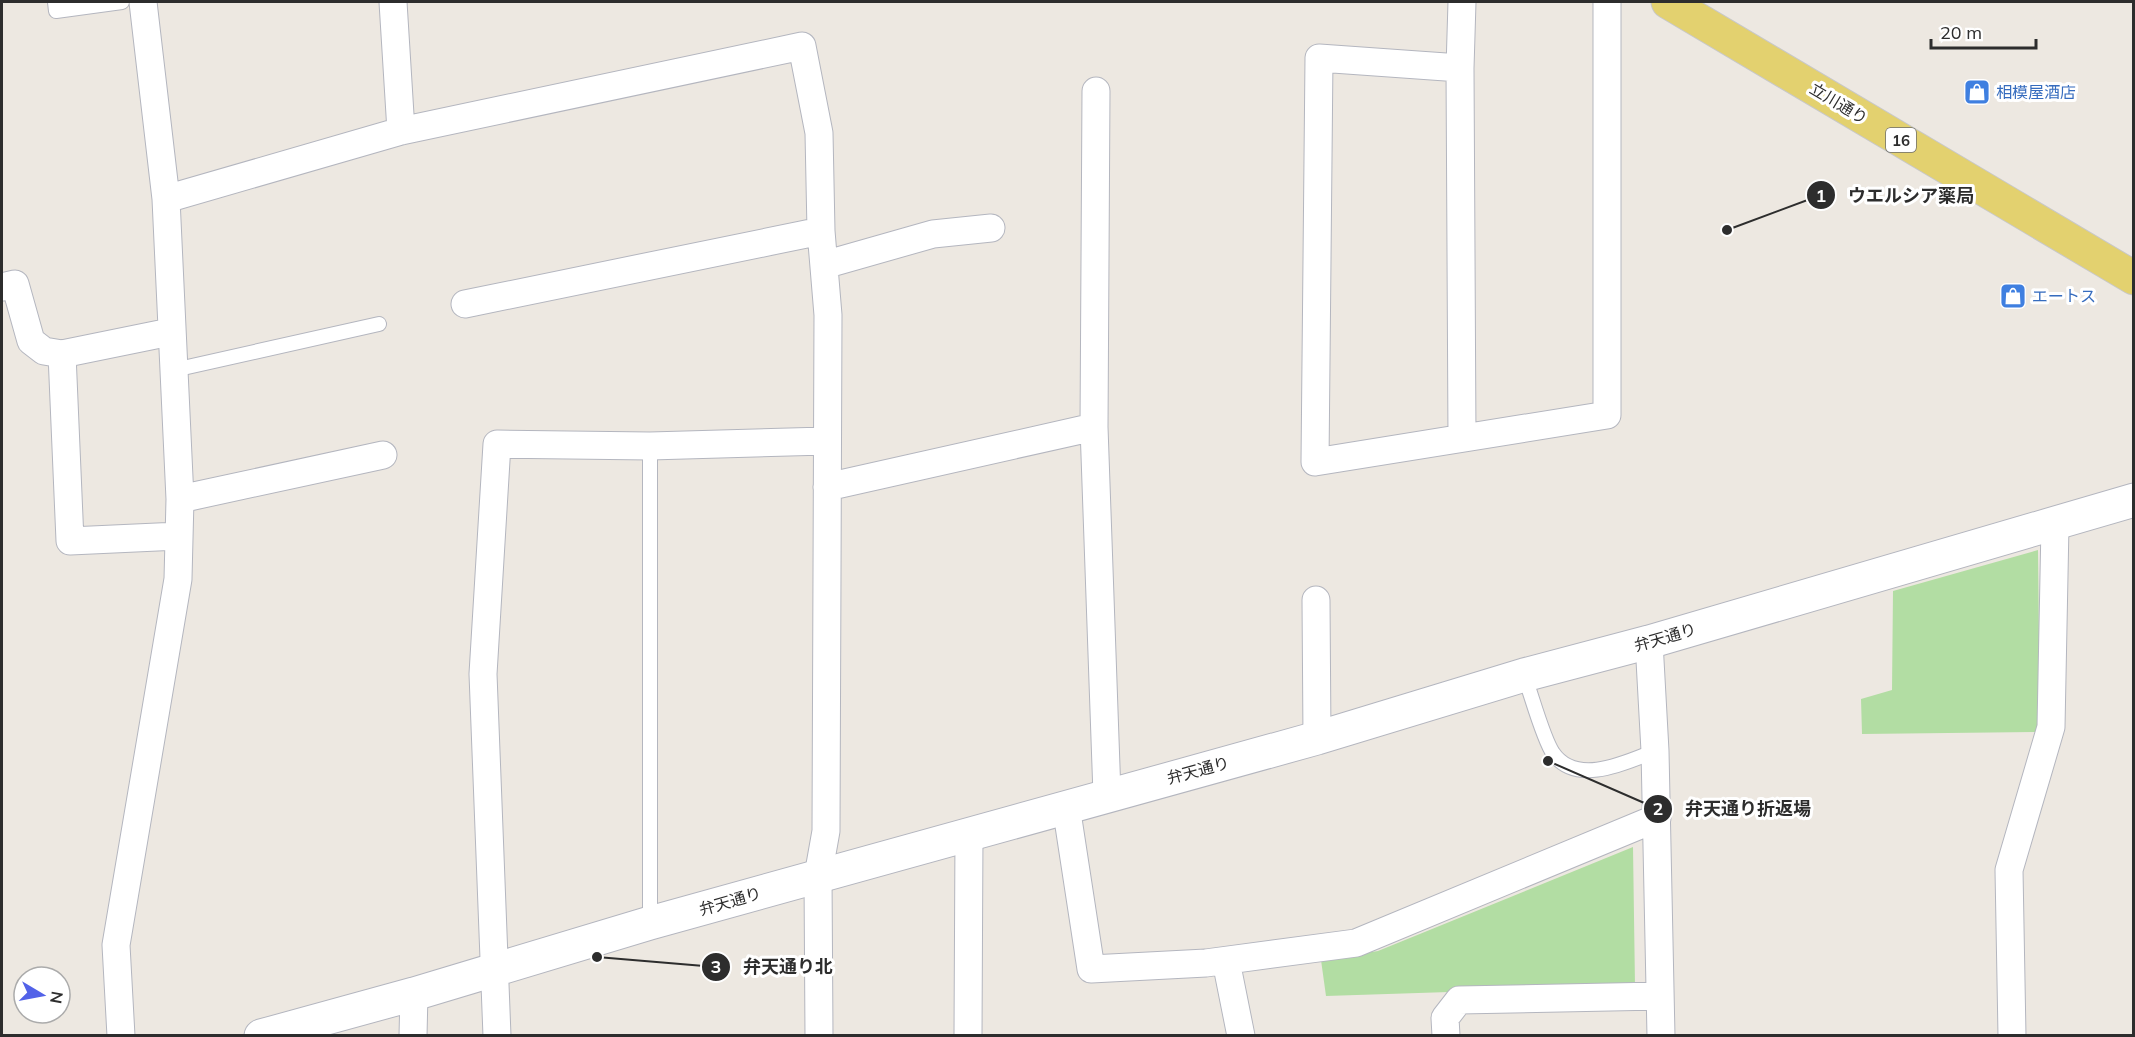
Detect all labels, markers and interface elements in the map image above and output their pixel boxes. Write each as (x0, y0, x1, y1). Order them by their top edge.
scale bar (1931, 12, 2036, 50)
text: 20 m (1940, 21, 1982, 44)
shop icon: 相模屋酒店 (1962, 77, 1992, 107)
street label: 立川通り (1806, 78, 1872, 128)
place label: 相模屋酒店 (1996, 82, 2076, 102)
road number: 16 (1886, 128, 1916, 152)
callout: ウエルシア薬局 (1806, 177, 1986, 213)
text: 1 (1816, 184, 1826, 207)
text: ウエルシア薬局 (1848, 184, 1974, 207)
shop icon: エートス (1998, 281, 2028, 311)
place label: エートス (2032, 286, 2096, 306)
street label: 弁天通り (1631, 619, 1699, 655)
street label: 弁天通り (1164, 752, 1232, 788)
callout: 弁天通り折返場 (1643, 791, 1823, 827)
text: 2 (1653, 797, 1663, 820)
text: 弁天通り折返場 (1685, 797, 1811, 820)
street label: 弁天通り (696, 883, 764, 919)
callout: 弁天通り北 (701, 949, 845, 985)
text: 3 (711, 955, 721, 978)
text: 弁天通り北 (743, 955, 833, 978)
north arrow (12, 965, 72, 1025)
text: N (46, 990, 68, 1005)

